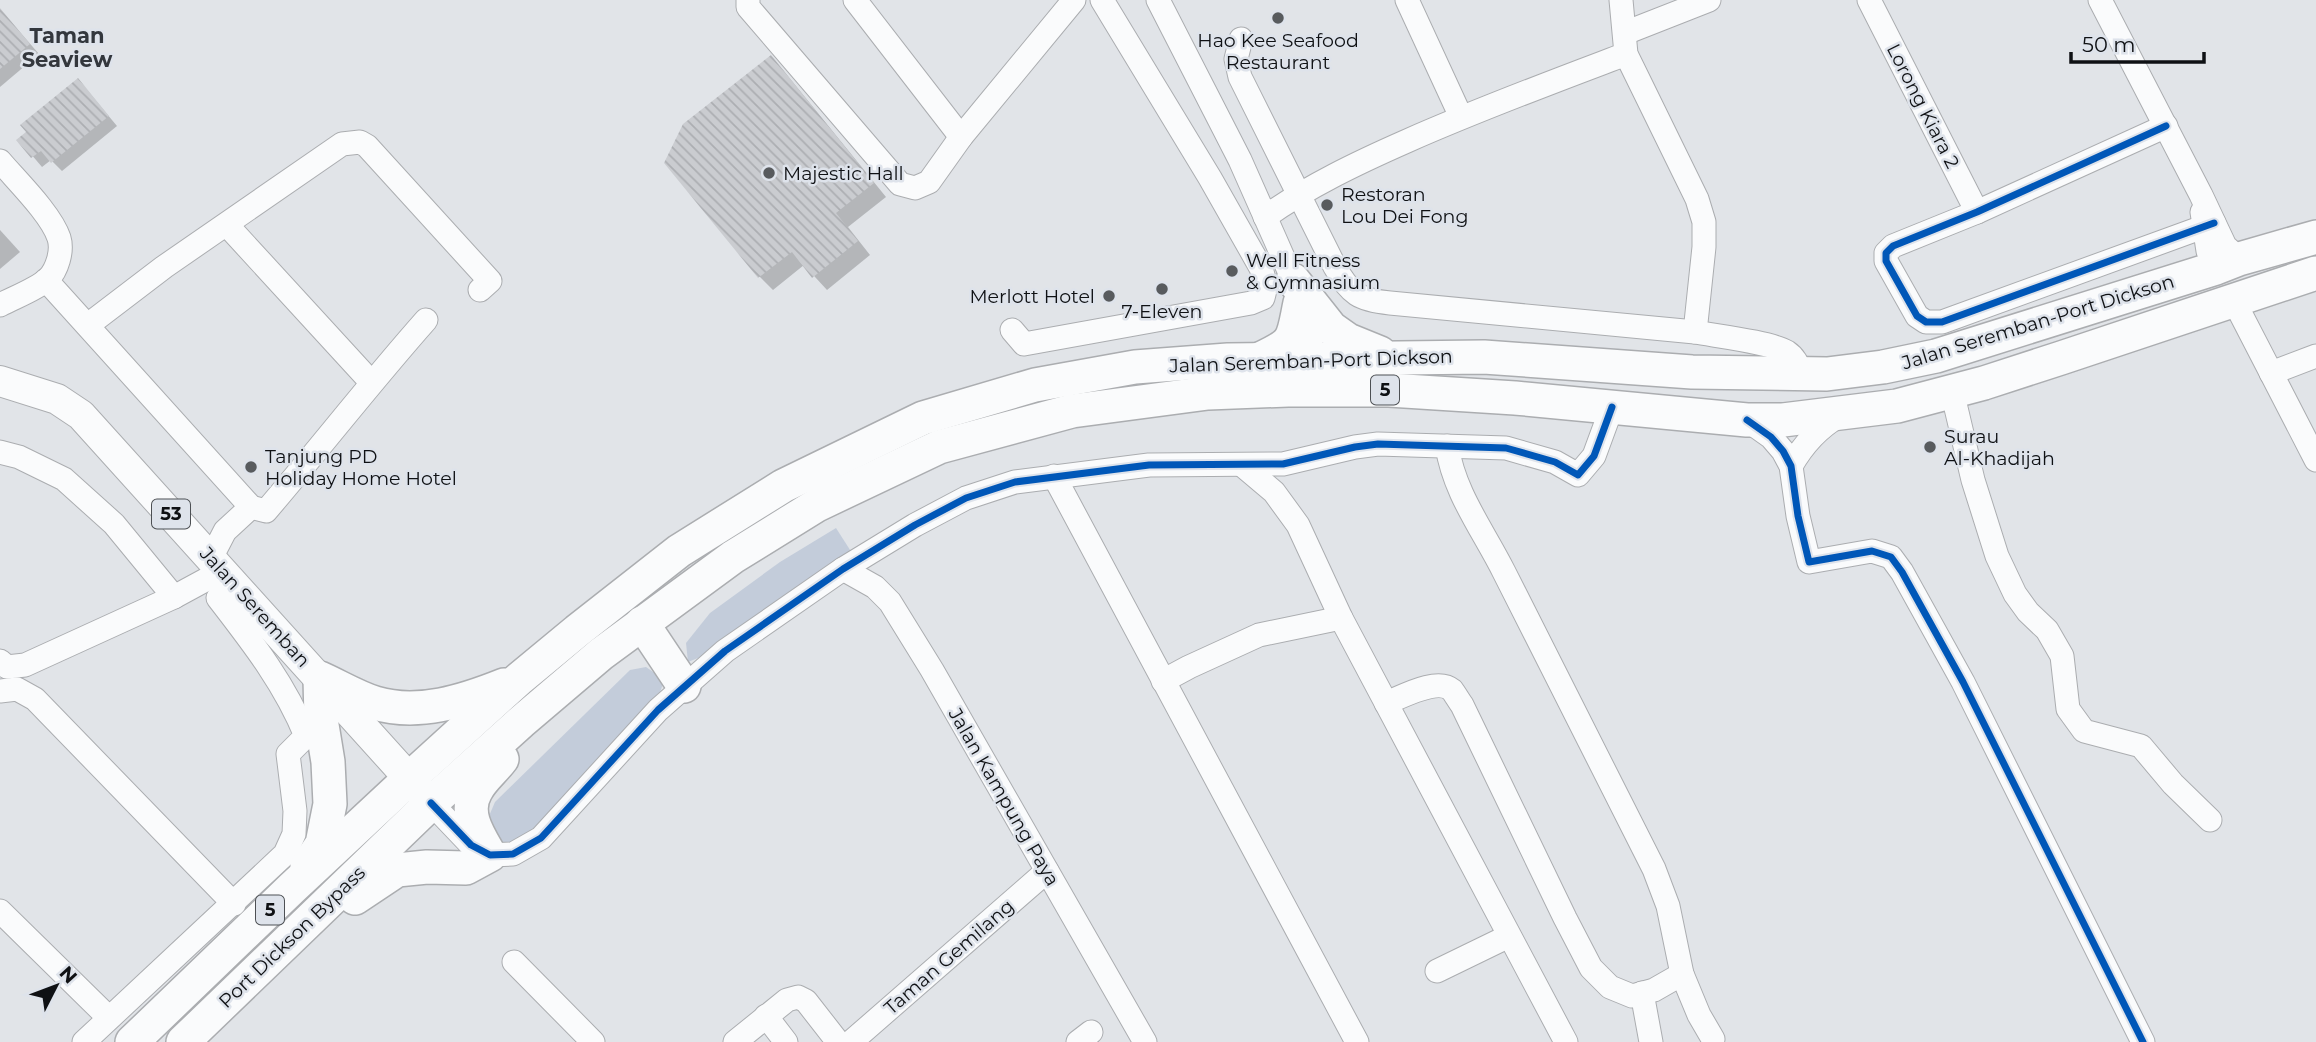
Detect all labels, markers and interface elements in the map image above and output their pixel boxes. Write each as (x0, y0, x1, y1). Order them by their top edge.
marker: Hao Kee Seafood Restaurant (1270, 10, 1286, 26)
scale bar (2071, 21, 2204, 65)
district label: Taman Seaview (22, 23, 113, 72)
place label: Hao Kee Seafood Restaurant (1197, 29, 1359, 74)
text: 50 m (2082, 32, 2136, 57)
street label: Lorong Kiara 2 (1882, 40, 1964, 172)
place label: Majestic Hall (783, 162, 904, 185)
marker: Majestic Hall (761, 165, 777, 181)
place label: Restoran Lou Dei Fong (1341, 183, 1468, 228)
marker: Restoran Lou Dei Fong (1319, 197, 1335, 213)
place label: Well Fitness & Gymnasium (1246, 249, 1380, 294)
marker: Well Fitness & Gymnasium (1224, 263, 1240, 279)
street label: Jalan Seremban-Port Dickson (1898, 270, 2177, 375)
marker: 7-Eleven (1154, 281, 1170, 297)
place label: Merlott Hotel (969, 285, 1095, 308)
marker: Merlott Hotel (1101, 288, 1117, 304)
place label: 7-Eleven (1122, 300, 1202, 323)
street label: Jalan Seremban-Port Dickson (1168, 345, 1453, 377)
road number: 5 (1371, 376, 1399, 404)
place label: Surau Al-Khadijah (1944, 425, 2055, 470)
marker: Surau Al-Khadijah (1922, 439, 1938, 455)
place label: Tanjung PD Holiday Home Hotel (265, 445, 457, 490)
marker: Tanjung PD Holiday Home Hotel (243, 459, 259, 475)
road number: 53 (152, 500, 190, 528)
street label: Jalan Seremban (194, 541, 315, 672)
street label: Jalan Kampung Paya (943, 703, 1064, 890)
street label: Port Dickson Bypass (214, 861, 370, 1013)
street label: Taman Gemilang (879, 894, 1019, 1020)
road number: 5 (256, 896, 284, 925)
north arrow (21, 951, 91, 1021)
text: N (55, 962, 82, 988)

